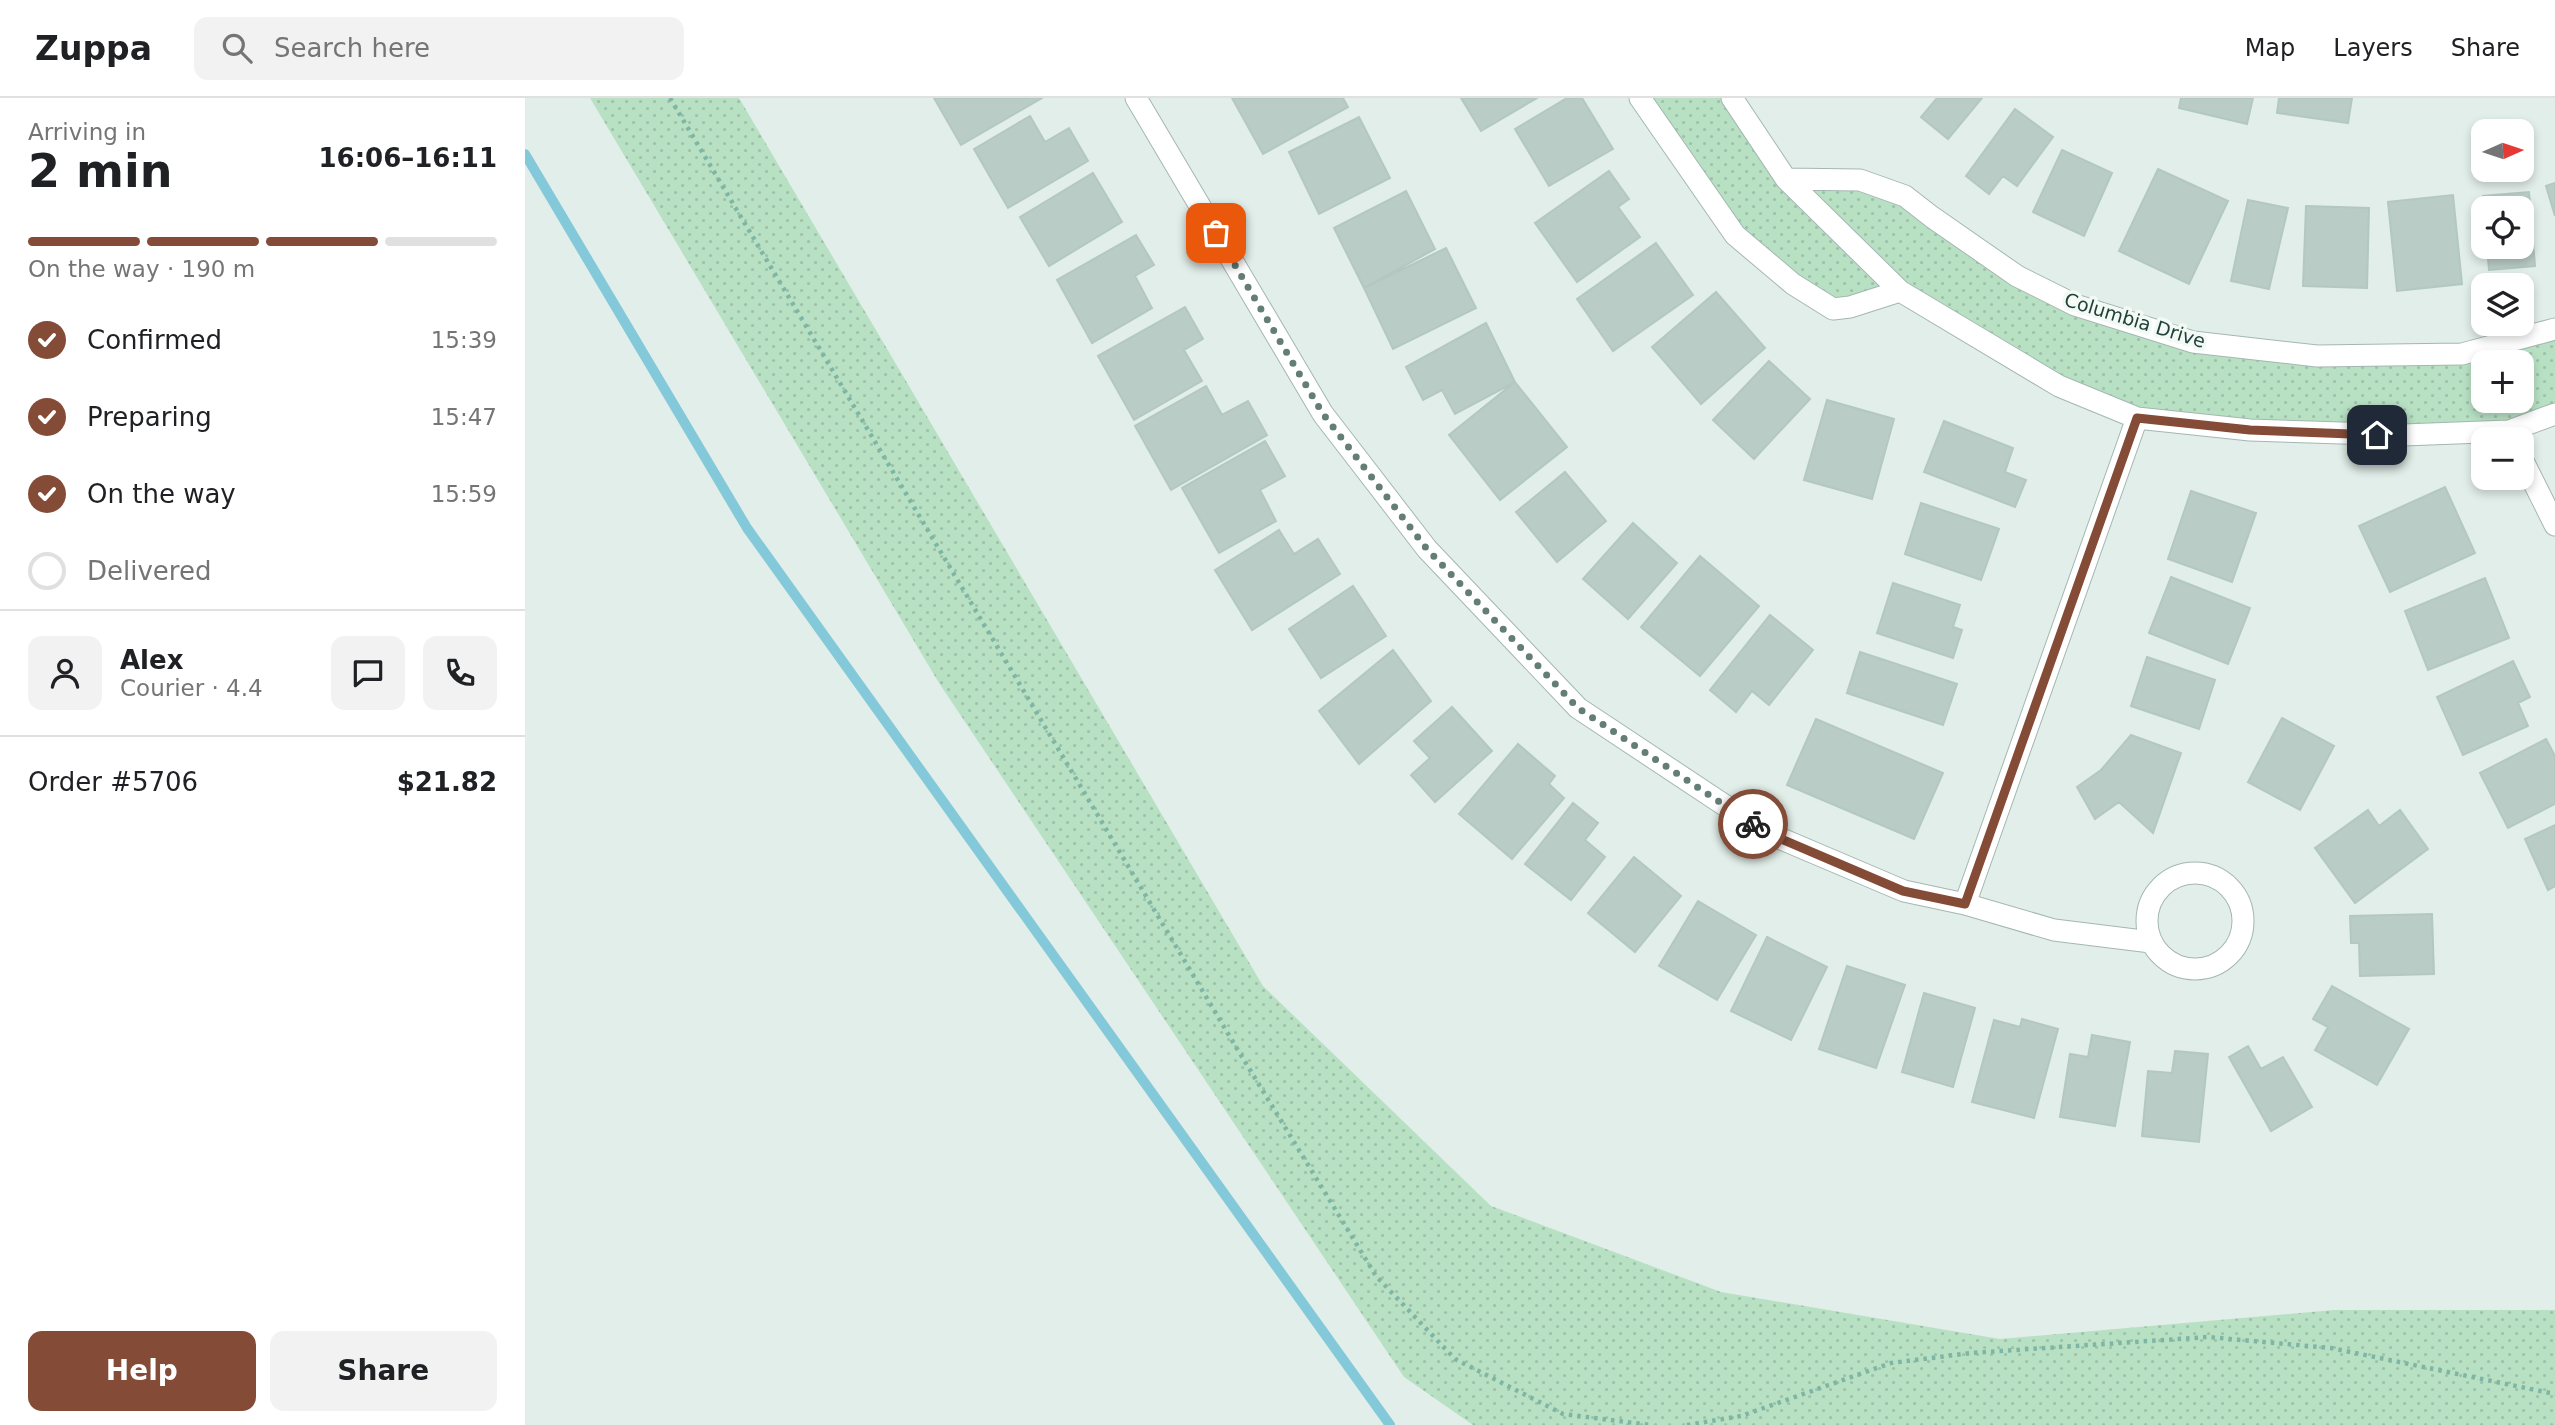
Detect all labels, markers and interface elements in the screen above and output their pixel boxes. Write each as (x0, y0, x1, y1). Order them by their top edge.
search box (194, 17, 684, 80)
text: Zuppa (35, 29, 152, 68)
icon: search (218, 29, 256, 67)
text: Search here (274, 33, 430, 63)
text: Map (2245, 34, 2295, 62)
text: Layers (2333, 34, 2413, 62)
text: Share (2451, 34, 2520, 62)
text: Arriving in (28, 119, 146, 145)
north arrow (2471, 119, 2534, 182)
map controls (2471, 119, 2534, 490)
text: 16:06–16:11 (318, 143, 497, 173)
text: 2 min (28, 144, 172, 198)
button: locate (2471, 196, 2534, 259)
pin (1186, 203, 1246, 263)
icon: bag (1197, 214, 1235, 252)
text: On the way · 190 m (28, 256, 255, 282)
button: layers (2471, 273, 2534, 336)
street label: Columbia Drive (2062, 288, 2208, 352)
icon: check (28, 321, 66, 359)
text: Confirmed (87, 325, 222, 355)
text: 15:39 (431, 327, 497, 353)
button: + (2471, 350, 2534, 413)
icon: check (28, 398, 66, 436)
text: Preparing (87, 402, 212, 432)
text: 15:47 (431, 404, 497, 430)
pin (2347, 405, 2407, 465)
icon: home (2358, 416, 2396, 454)
button: − (2471, 427, 2534, 490)
icon: check (28, 475, 66, 513)
text: On the way (87, 479, 236, 509)
text: 15:59 (431, 481, 497, 507)
text: Delivered (87, 556, 211, 586)
button: person (28, 636, 102, 710)
button: chat (331, 636, 405, 710)
button: phone (423, 636, 497, 710)
text: Alex (120, 645, 183, 675)
text: Courier · 4.4 (120, 675, 263, 701)
text: Order #5706 (28, 767, 198, 797)
text: $21.82 (397, 767, 497, 797)
courier (1718, 789, 1788, 859)
icon: bike (1734, 805, 1772, 843)
button: Help (28, 1331, 256, 1411)
button: Share (270, 1331, 497, 1411)

